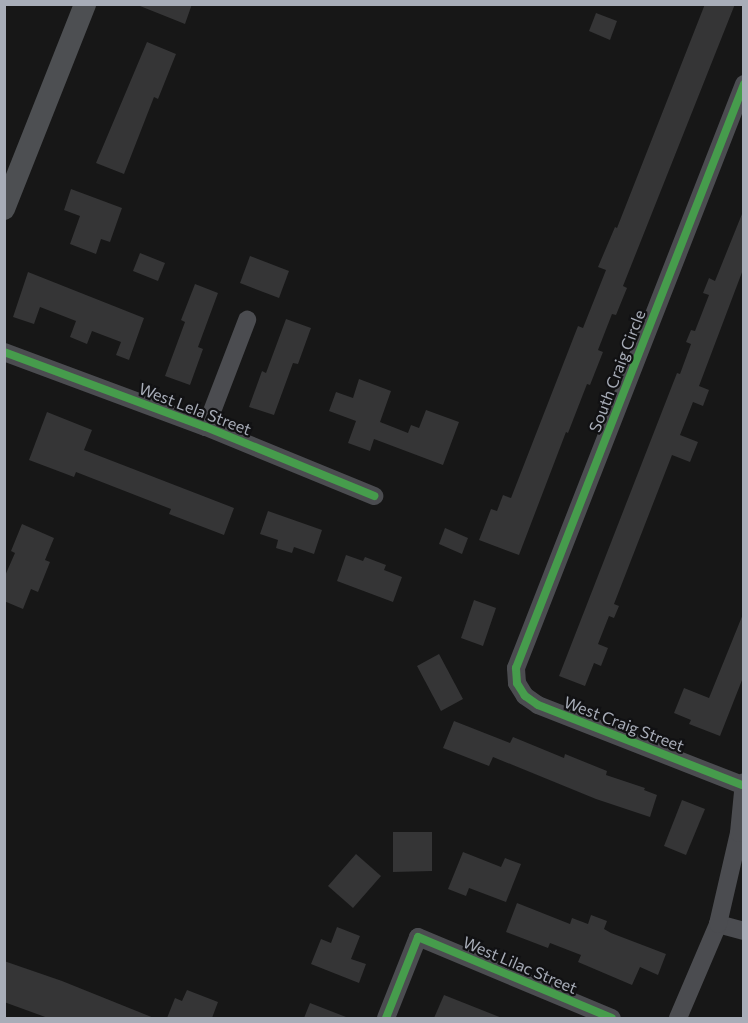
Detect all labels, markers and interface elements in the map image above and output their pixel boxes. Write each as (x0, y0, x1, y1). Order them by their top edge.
street label: South Craig Circle (585, 307, 649, 435)
street label: West Lela Street (136, 379, 254, 439)
street label: West Craig Street (561, 692, 687, 756)
street label: West Lilac Street (460, 932, 580, 998)

